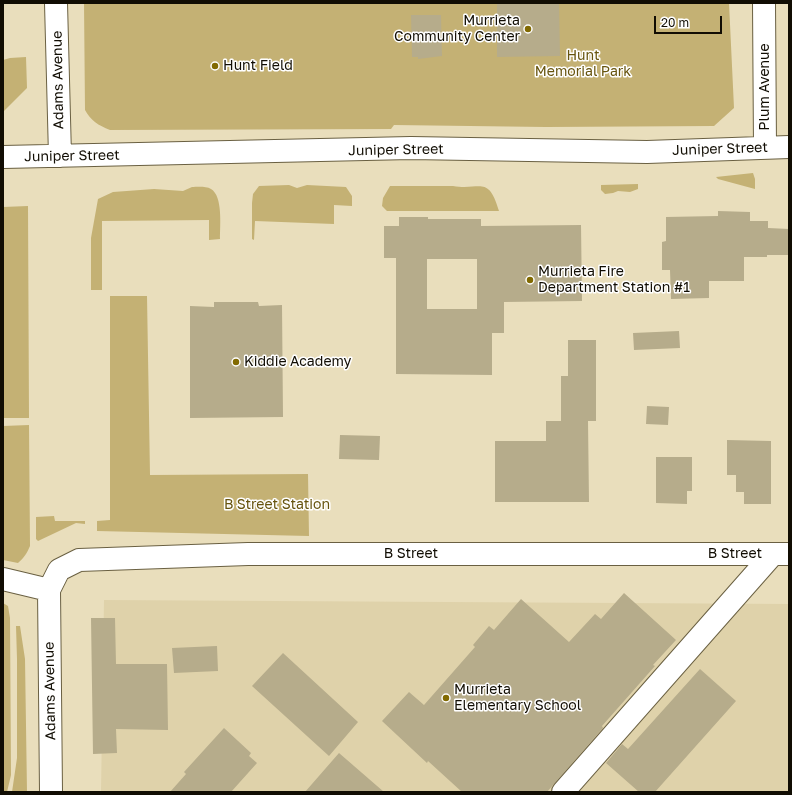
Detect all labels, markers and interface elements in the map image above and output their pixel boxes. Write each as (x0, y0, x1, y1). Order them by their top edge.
scale bar (656, 8, 724, 34)
place label: Murrieta Community Center (394, 13, 520, 46)
text: 20 m (661, 15, 689, 30)
marker: Murrieta Community Center (523, 24, 533, 34)
street label: Adams Avenue (49, 31, 67, 129)
street label: Plum Avenue (757, 43, 773, 131)
park label: Hunt Memorial Park (535, 48, 631, 80)
place label: Hunt Field (223, 58, 293, 74)
marker: Hunt Field (210, 61, 220, 71)
street label: Juniper Street (672, 139, 768, 159)
street label: Juniper Street (348, 141, 444, 159)
street label: Juniper Street (24, 147, 120, 165)
place label: Murrieta Fire Department Station #1 (538, 264, 690, 296)
marker: Murrieta Fire Department Station #1 (525, 275, 535, 285)
place label: Kiddie Academy (244, 354, 351, 370)
marker: Kiddie Academy (231, 357, 241, 367)
park label: B Street Station (224, 497, 330, 513)
street label: B Street (384, 546, 438, 562)
street label: B Street (708, 546, 762, 562)
street label: Adams Avenue (41, 642, 59, 740)
place label: Murrieta Elementary School (454, 682, 581, 714)
marker: Murrieta Elementary School (441, 693, 451, 703)

